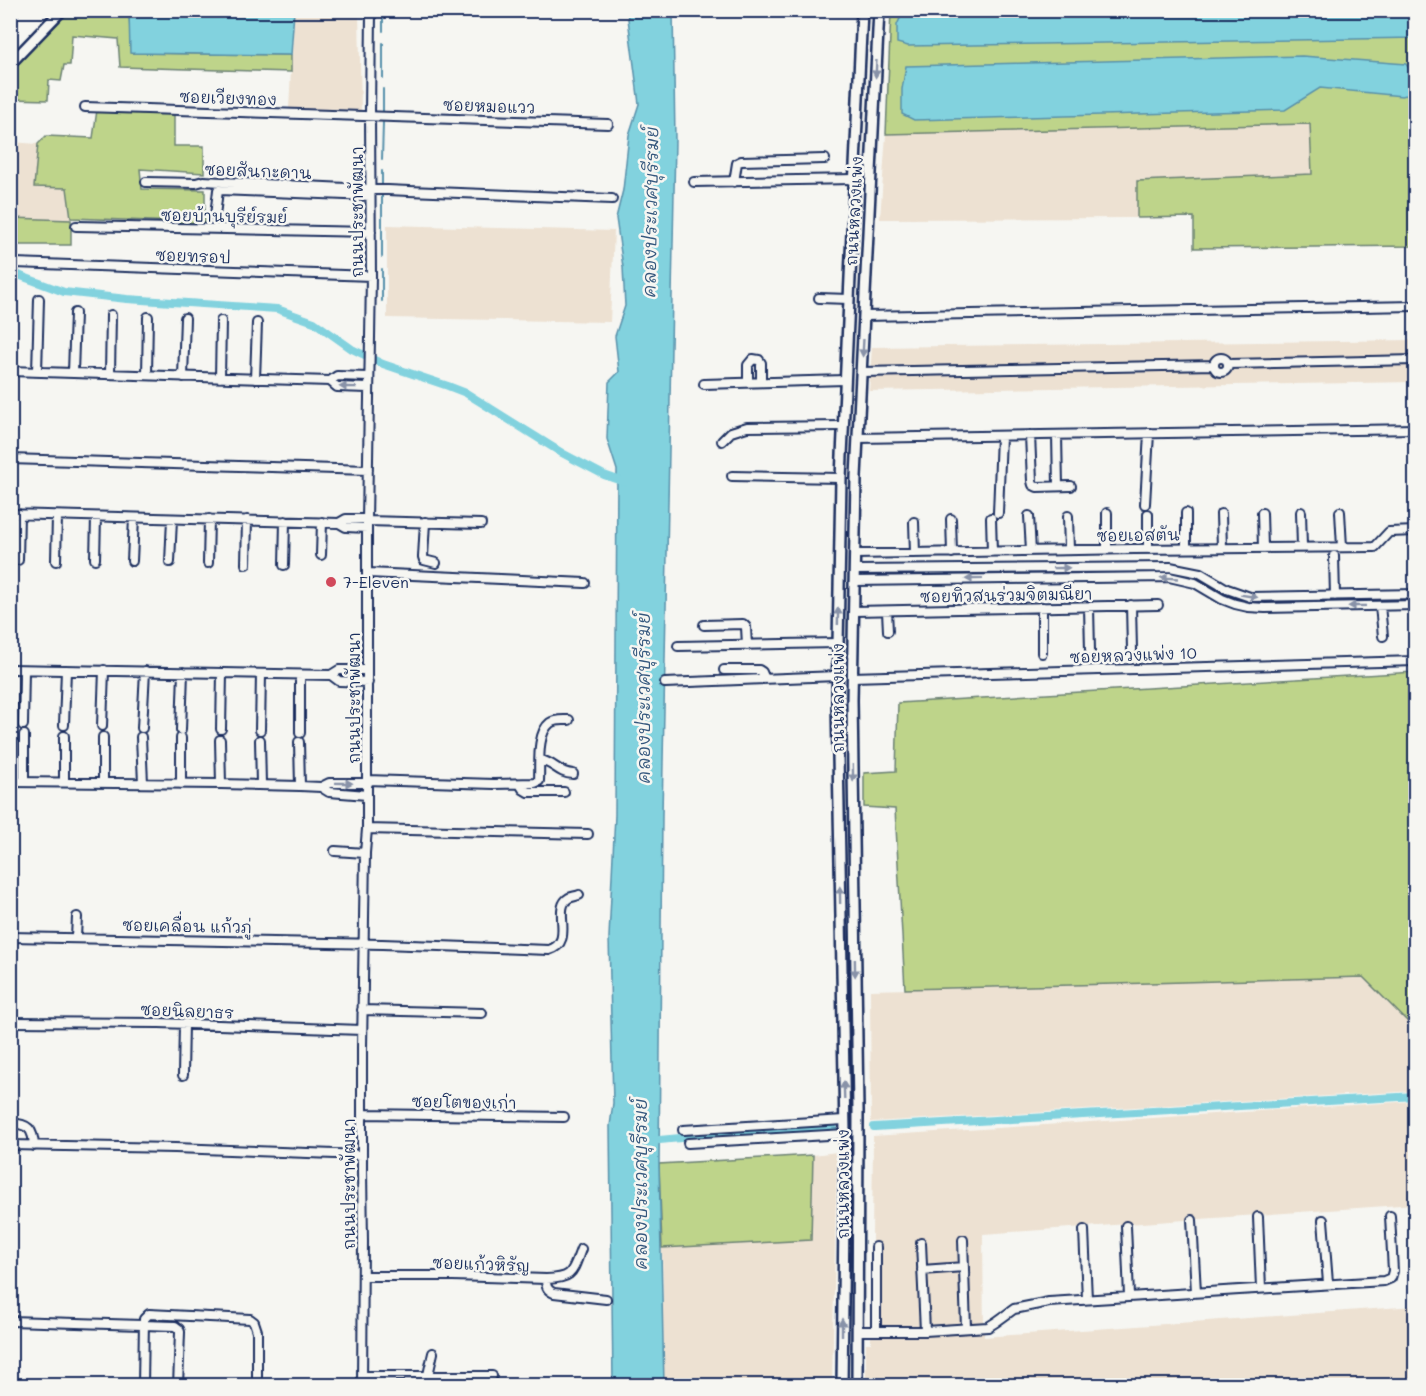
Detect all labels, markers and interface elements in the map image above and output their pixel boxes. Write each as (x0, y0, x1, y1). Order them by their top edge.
one-way arrow (872, 59, 881, 78)
street label: ซอยเวียงทอง (179, 85, 277, 110)
street label: ซอยหมอแวว (442, 93, 536, 118)
water label: คลองประเวศบุรีรมย์ (636, 123, 666, 298)
street label: ถนนประชาพัฒนา (346, 146, 367, 278)
street label: ถนนหลวงแพ่ง (840, 156, 867, 266)
street label: ซอยสันกะดาน (204, 158, 312, 183)
street label: ซอยบ้านบุรีย์รมย์ (160, 204, 288, 230)
street label: ซอยทรอป (155, 244, 231, 267)
one-way arrow (858, 338, 867, 357)
one-way arrow (339, 382, 358, 392)
street label: ซอยเอสตัน (1096, 523, 1180, 546)
one-way arrow (1051, 563, 1070, 573)
place label: 7-Eleven (343, 571, 409, 592)
one-way arrow (1159, 573, 1178, 582)
one-way arrow (964, 574, 983, 584)
marker: 7-Eleven (324, 575, 338, 589)
street label: ซอยทิวสนร่วมจิตมณียา (920, 582, 1092, 607)
one-way arrow (1240, 591, 1259, 600)
one-way arrow (1348, 602, 1367, 611)
one-way arrow (834, 607, 843, 626)
water label: คลองประเวศบุรีรมย์ (631, 610, 657, 783)
street label: ถนนประชาพัฒนา (343, 632, 364, 764)
street label: ซอยหลวงแพ่ง 10 (1069, 642, 1197, 667)
street label: ถนนหลวงแพ่ง (827, 643, 848, 753)
one-way arrow (848, 764, 857, 783)
one-way arrow (334, 778, 353, 788)
one-way arrow (835, 886, 845, 905)
street label: ซอยเคลื่อน แก้วภู่ (122, 909, 252, 940)
one-way arrow (850, 959, 860, 978)
street label: ซอยนิลยาธร (140, 998, 234, 1023)
one-way arrow (839, 1081, 848, 1100)
street label: ซอยโตของเก่า (411, 1090, 517, 1113)
water label: คลองประเวศบุรีรมย์ (628, 1096, 654, 1269)
street label: ถนนประชาพัฒนา (338, 1118, 359, 1250)
street label: ถนนหลวงแพ่ง (832, 1129, 853, 1239)
street label: ซอยแก้วหิรัญ (432, 1251, 530, 1276)
one-way arrow (837, 1318, 847, 1337)

